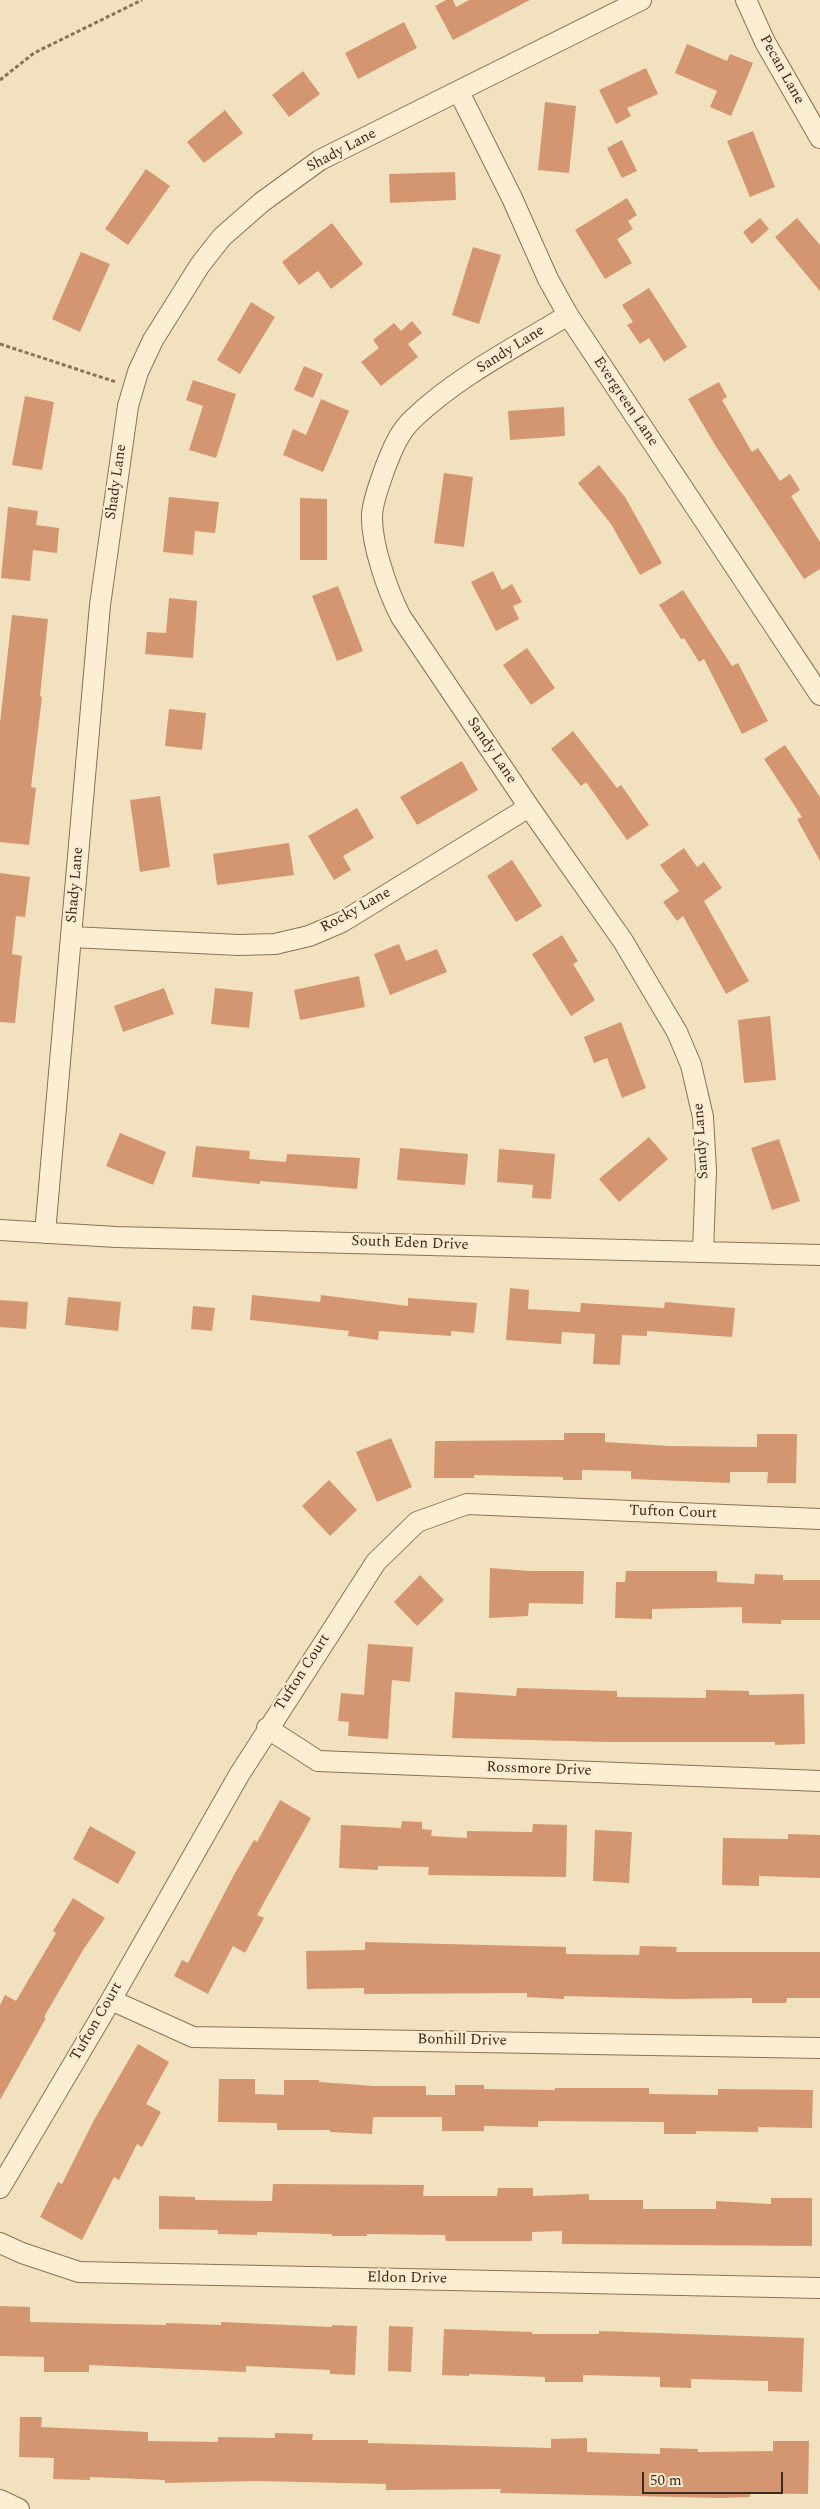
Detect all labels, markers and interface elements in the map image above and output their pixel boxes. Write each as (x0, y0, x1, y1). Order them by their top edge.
street label: Pecan Lane (755, 32, 807, 108)
street label: Shady Lane (304, 125, 380, 177)
street label: Sandy Lane (474, 322, 548, 378)
street label: Evergreen Lane (588, 354, 662, 450)
street label: Shady Lane (103, 443, 131, 521)
street label: Sandy Lane (462, 714, 520, 788)
street label: Shady Lane (64, 846, 88, 924)
street label: Rocky Lane (318, 884, 394, 938)
street label: Sandy Lane (690, 1102, 714, 1180)
street label: South Eden Drive (351, 1233, 469, 1255)
street label: Tufton Court (629, 1502, 717, 1524)
street label: Tufton Court (271, 1631, 335, 1715)
street label: Rossmore Drive (486, 1759, 592, 1781)
street label: Tufton Court (67, 1979, 127, 2065)
street label: Bonhill Drive (417, 2031, 507, 2051)
street label: Eldon Drive (367, 2269, 447, 2289)
scale bar (645, 2462, 786, 2494)
text: 50 m (650, 2469, 682, 2492)

